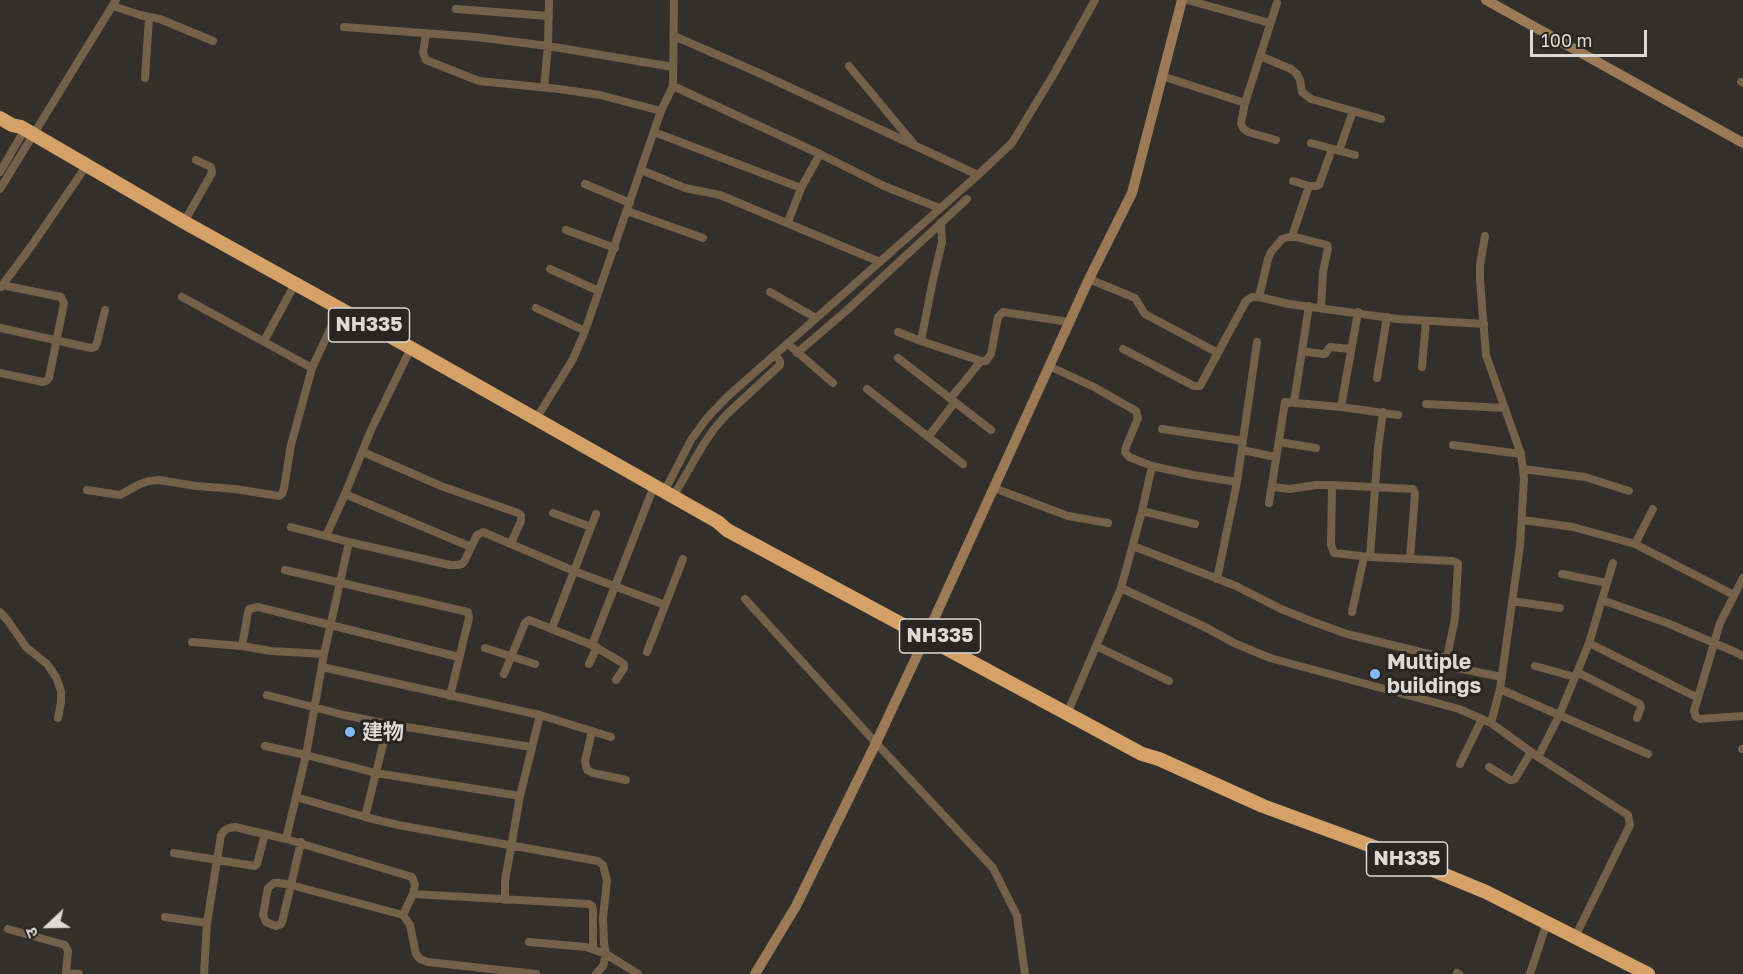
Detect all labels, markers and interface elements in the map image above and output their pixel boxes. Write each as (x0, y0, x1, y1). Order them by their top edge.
scale bar (1533, 18, 1650, 56)
text: 100 m (1541, 29, 1592, 51)
road number: NH335 (328, 308, 410, 342)
road number: NH335 (900, 619, 980, 653)
place label: Multiple buildings (1387, 649, 1481, 699)
marker: Multiple buildings (1368, 667, 1382, 681)
place label: 建物 (362, 719, 404, 745)
marker: 建物 (343, 725, 357, 739)
road number: NH335 (1366, 842, 1448, 876)
north arrow (18, 896, 78, 956)
text: उ (20, 925, 42, 941)

